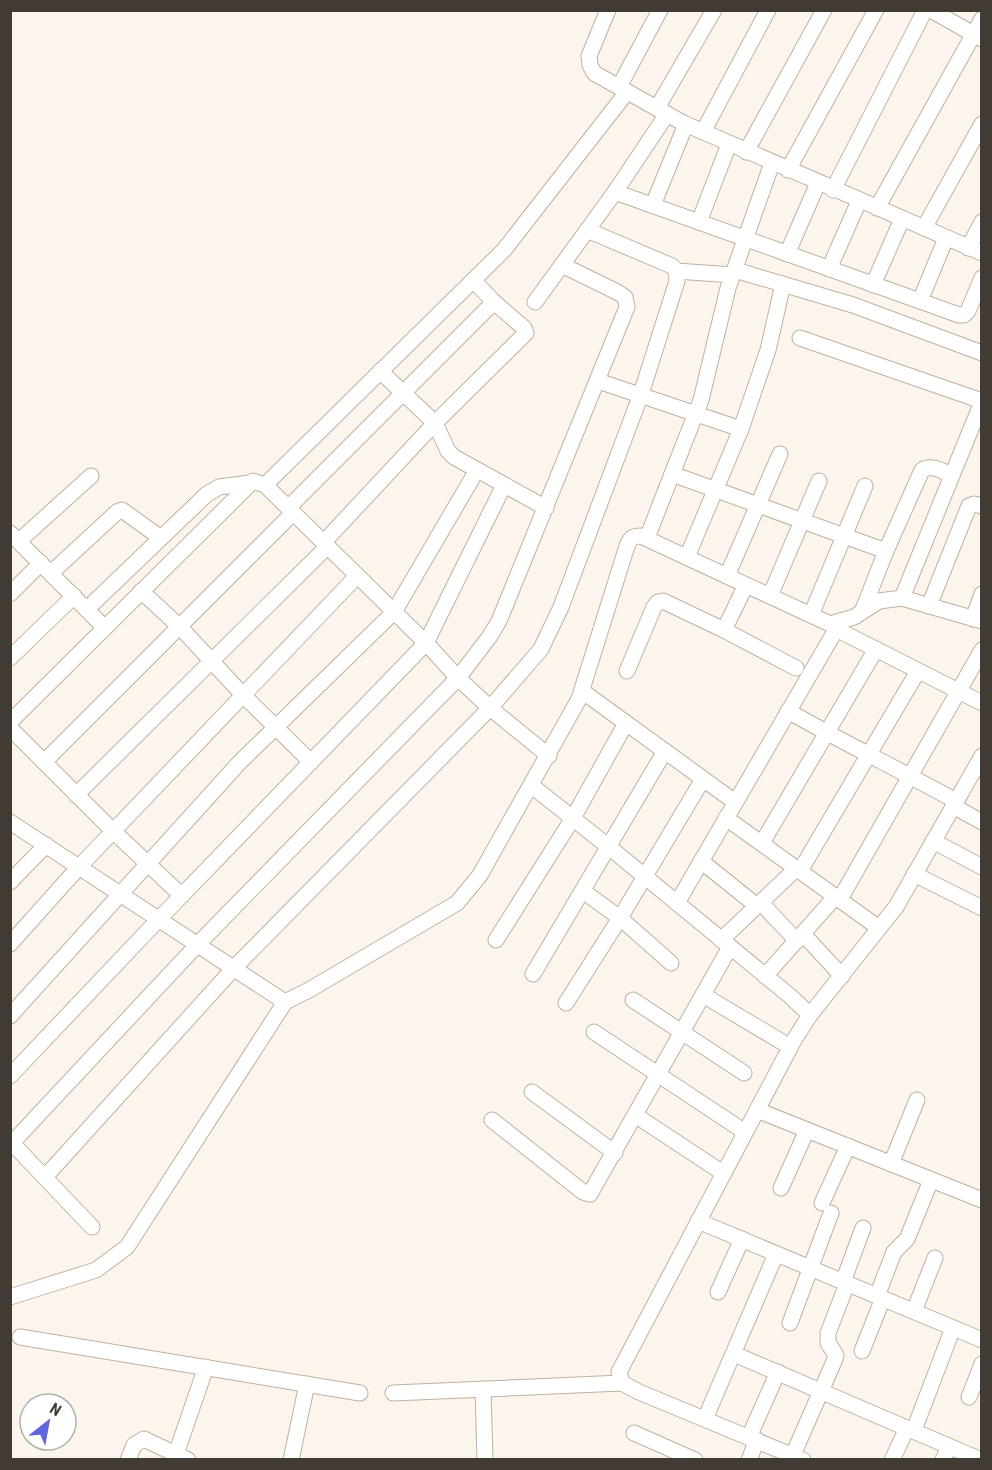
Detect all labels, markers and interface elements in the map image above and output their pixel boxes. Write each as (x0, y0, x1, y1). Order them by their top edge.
north arrow (18, 1392, 78, 1452)
text: N (46, 1399, 65, 1420)

